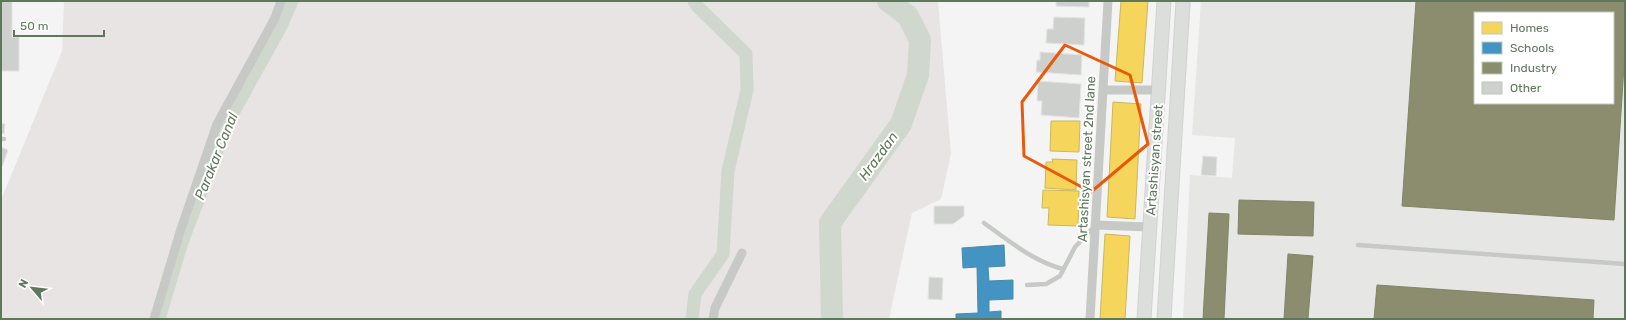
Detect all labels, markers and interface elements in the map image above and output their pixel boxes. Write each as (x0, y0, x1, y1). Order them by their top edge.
scale bar (14, 12, 104, 38)
legend (1474, 12, 1614, 104)
text: 50 m (20, 19, 48, 33)
text: Homes (1510, 21, 1549, 35)
text: Schools (1510, 41, 1554, 55)
text: Industry (1510, 61, 1557, 75)
street label: Artashisyan street 2nd lane (1075, 76, 1098, 242)
text: Other (1510, 81, 1542, 95)
street label: Artashisyan street (1143, 104, 1166, 216)
water label: Parakar Canal (191, 110, 242, 202)
water label: Hrazdan (855, 129, 902, 184)
north arrow (12, 268, 52, 308)
text: N (16, 277, 31, 290)

